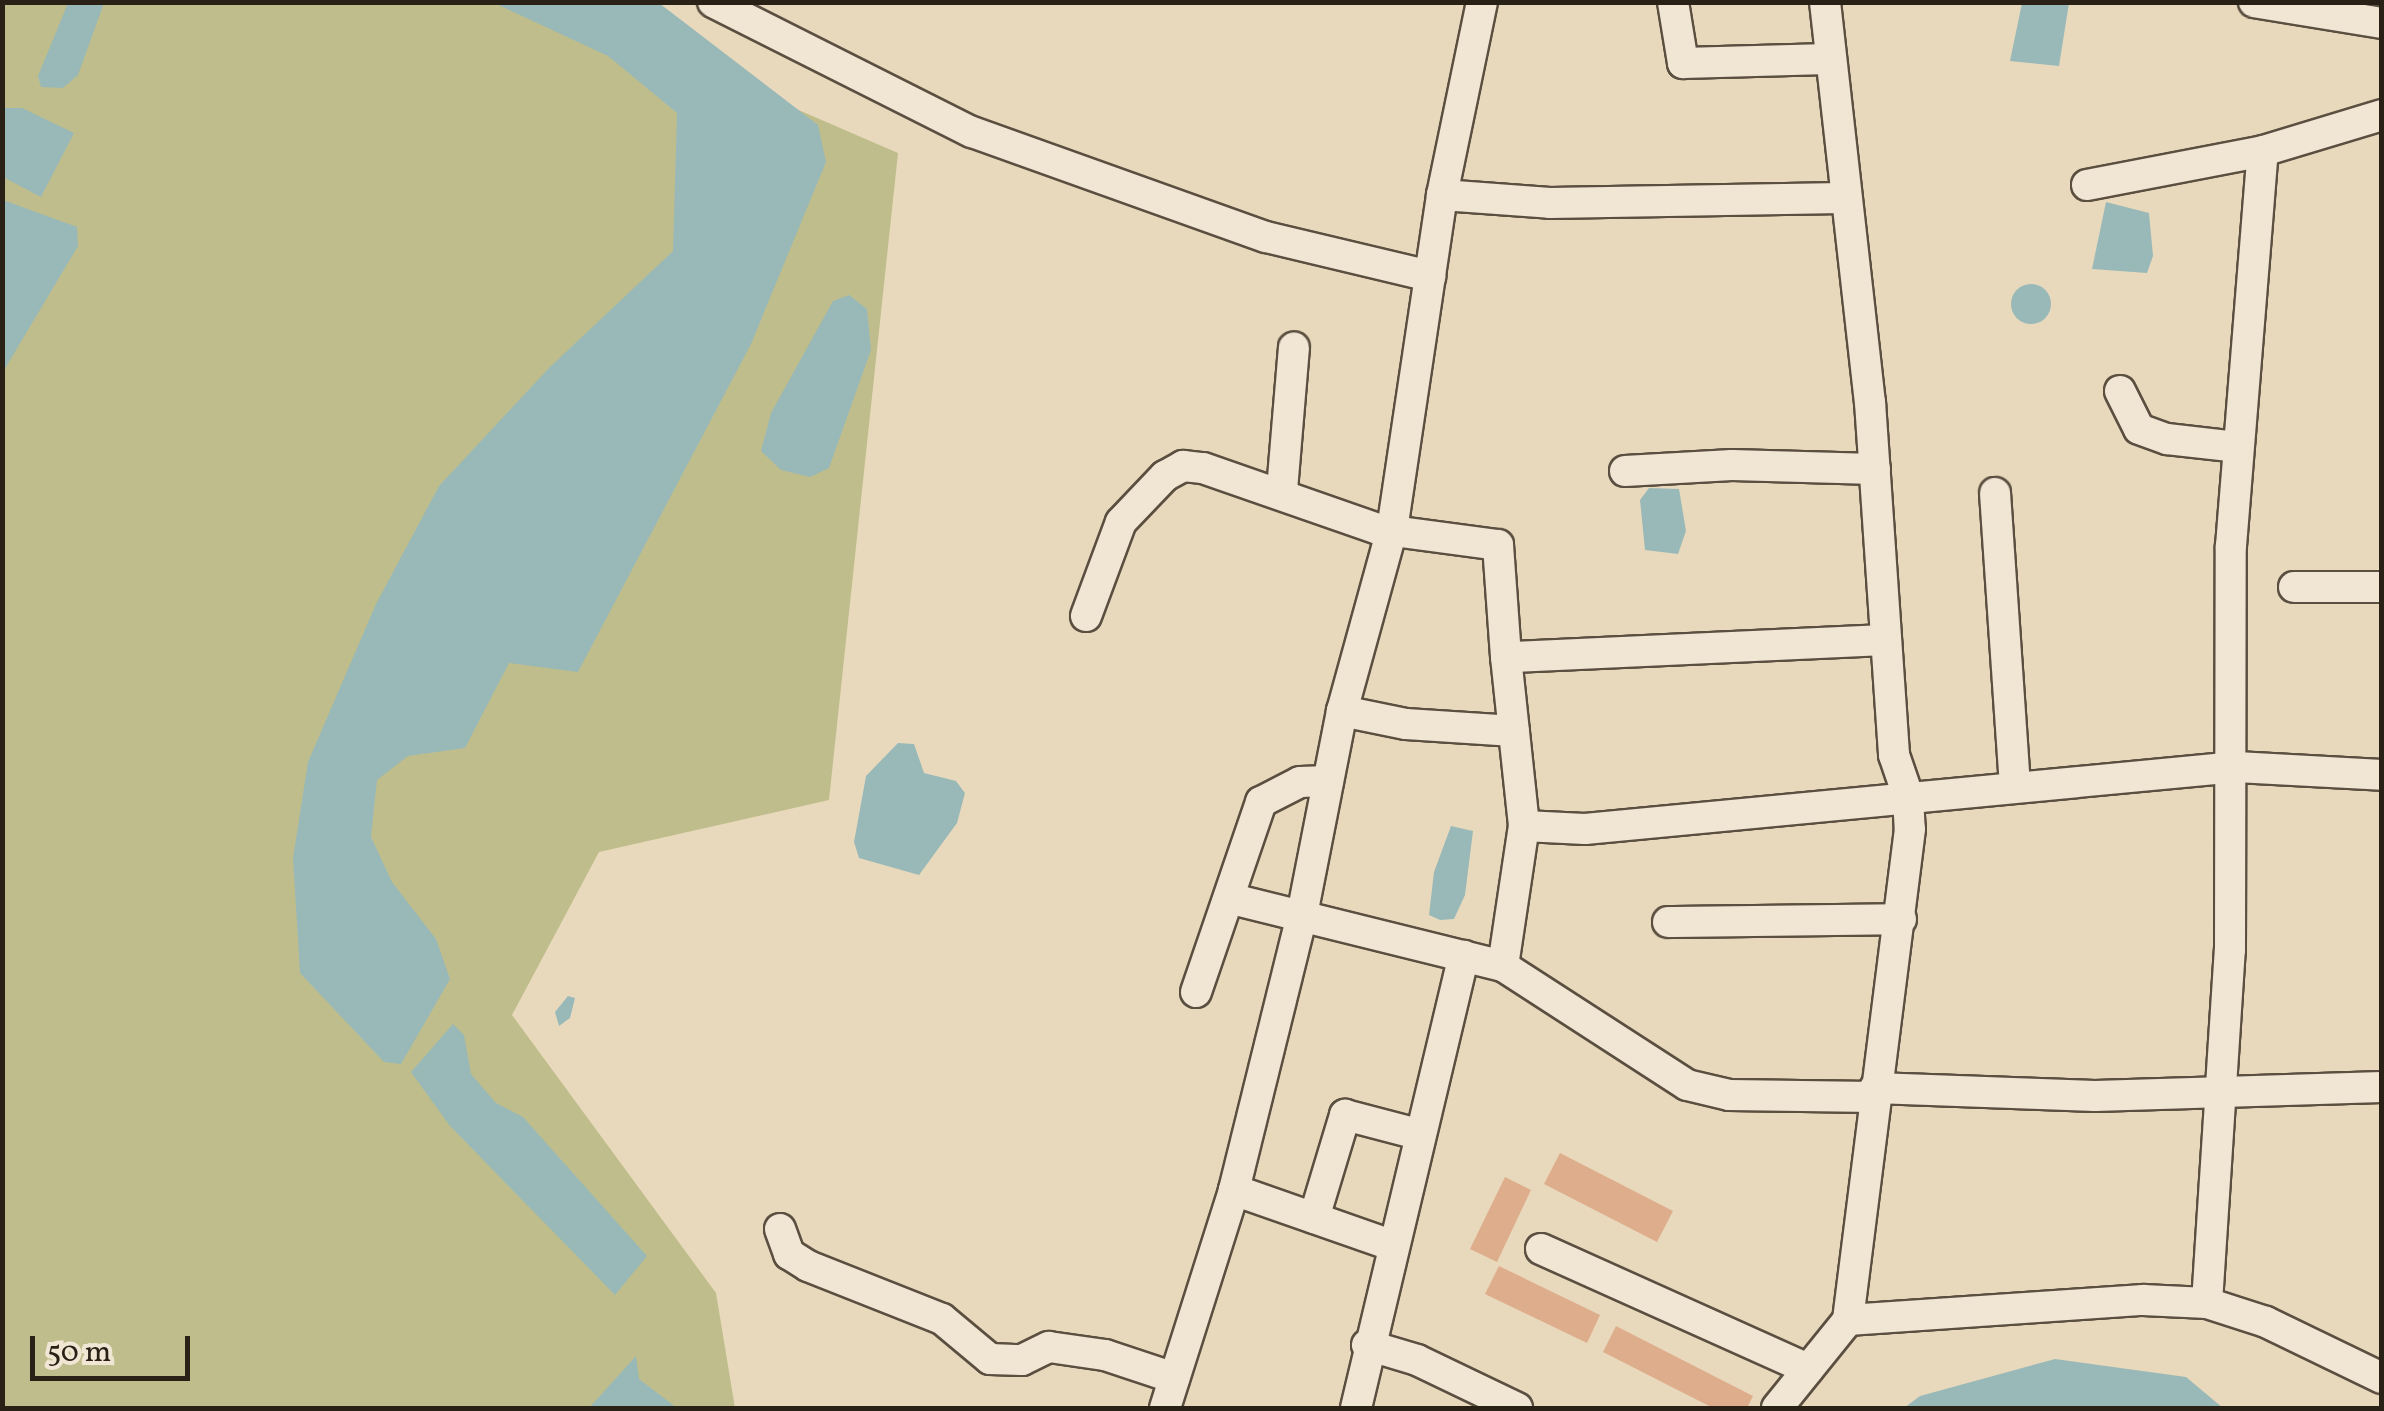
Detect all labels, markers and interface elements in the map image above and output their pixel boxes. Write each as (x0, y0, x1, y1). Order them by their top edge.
scale bar (35, 1316, 195, 1378)
text: 50 m (47, 1332, 111, 1374)

